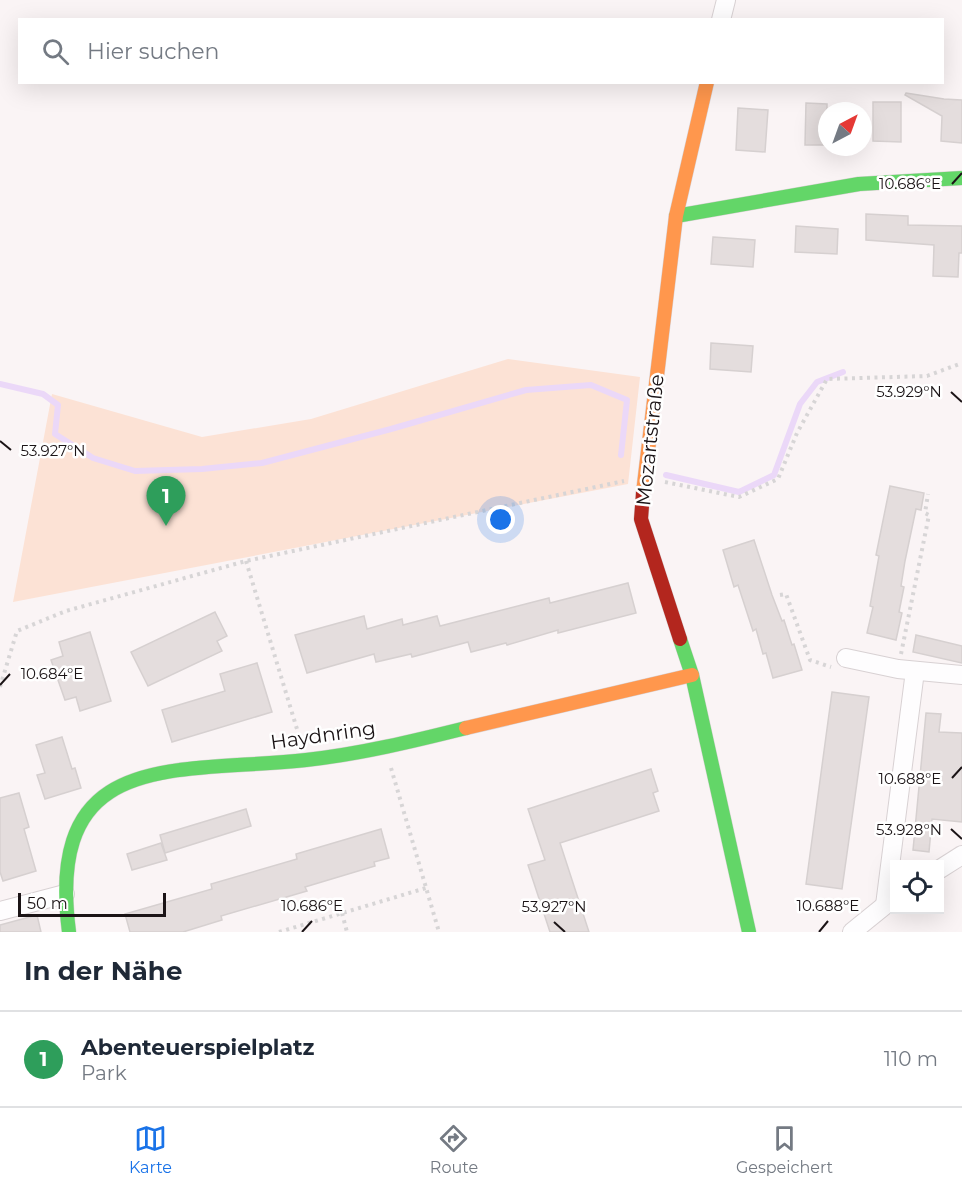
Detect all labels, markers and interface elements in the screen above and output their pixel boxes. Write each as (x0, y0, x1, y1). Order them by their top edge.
search box (18, 18, 944, 84)
icon: search (39, 35, 72, 68)
text: Hier suchen (87, 38, 219, 65)
north arrow (818, 102, 872, 156)
text: 10.686°E (879, 174, 941, 193)
street label: Mozartstraße (631, 373, 669, 507)
text: 53.929°N (876, 382, 942, 401)
text: 53.927°N (20, 441, 86, 460)
pin: 1 (146, 476, 186, 526)
your location (486, 505, 515, 534)
text: 10.684°E (21, 664, 83, 683)
street label: Haydnring (269, 716, 377, 754)
text: 10.688°E (879, 769, 941, 788)
text: 53.928°N (876, 820, 942, 839)
map controls (890, 860, 944, 914)
button: locate (890, 860, 944, 914)
scale bar (18, 890, 166, 918)
text: 50 m (27, 894, 68, 913)
text: 10.686°E (281, 896, 343, 915)
text: 10.688°E (797, 896, 859, 915)
text: 53.927°N (521, 897, 587, 916)
text: In der Nähe (24, 955, 182, 987)
text: Abenteuerspielplatz (81, 1034, 315, 1061)
text: 1 (40, 1047, 47, 1071)
text: 110 m (884, 1047, 938, 1071)
text: Park (81, 1061, 127, 1085)
tab: Karte (129, 1122, 172, 1177)
tab: Route (430, 1122, 478, 1177)
tab: Gespeichert (736, 1122, 833, 1177)

